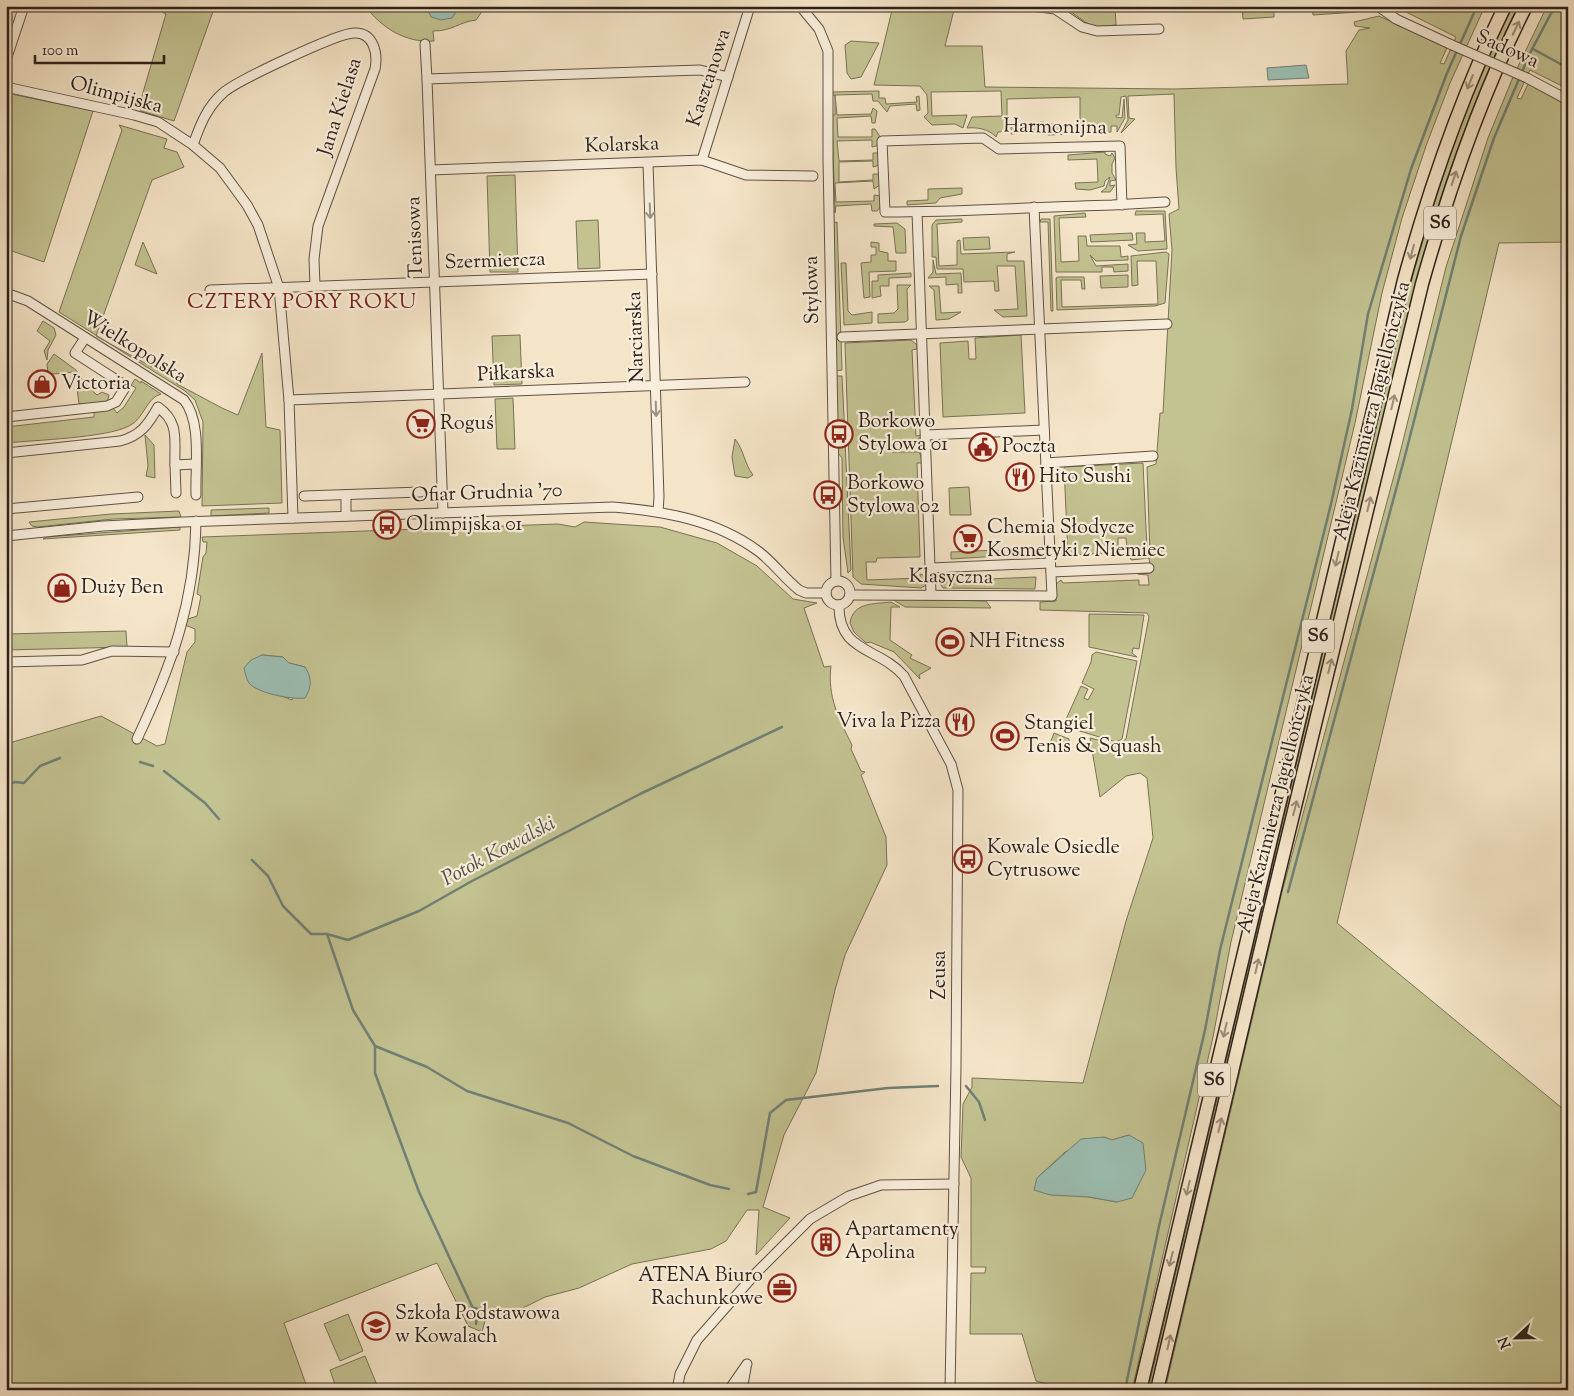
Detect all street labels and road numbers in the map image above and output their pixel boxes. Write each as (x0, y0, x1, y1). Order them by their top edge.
street label: Sadowa (1471, 23, 1543, 77)
street label: Kasztanowa (681, 25, 739, 131)
street label: Jana Kielasa (311, 54, 370, 161)
street label: Olimpijska (66, 70, 166, 122)
street label: Harmonijna (1003, 113, 1107, 143)
street label: Kolarska (584, 130, 660, 162)
street label: Tenisowa (400, 196, 432, 278)
road number: S6 (1424, 207, 1456, 240)
street label: Szermiercza (444, 246, 546, 278)
street label: Stylowa (798, 255, 828, 325)
street label: Aleja Kazimierza Jagiellończyka (1327, 278, 1419, 544)
street label: Narciarska (621, 291, 653, 383)
street label: Wielkopolska (76, 304, 192, 392)
street label: Piłkarska (476, 357, 556, 391)
street label: Ofiar Grudnia '70 (411, 477, 563, 511)
street label: Klasyczna (909, 563, 993, 593)
road number: S6 (1302, 620, 1334, 652)
street label: Aleja Kazimierza Jagiellończyka (1231, 671, 1323, 937)
street label: Zeusa (926, 950, 955, 1000)
road number: S6 (1198, 1064, 1230, 1096)

